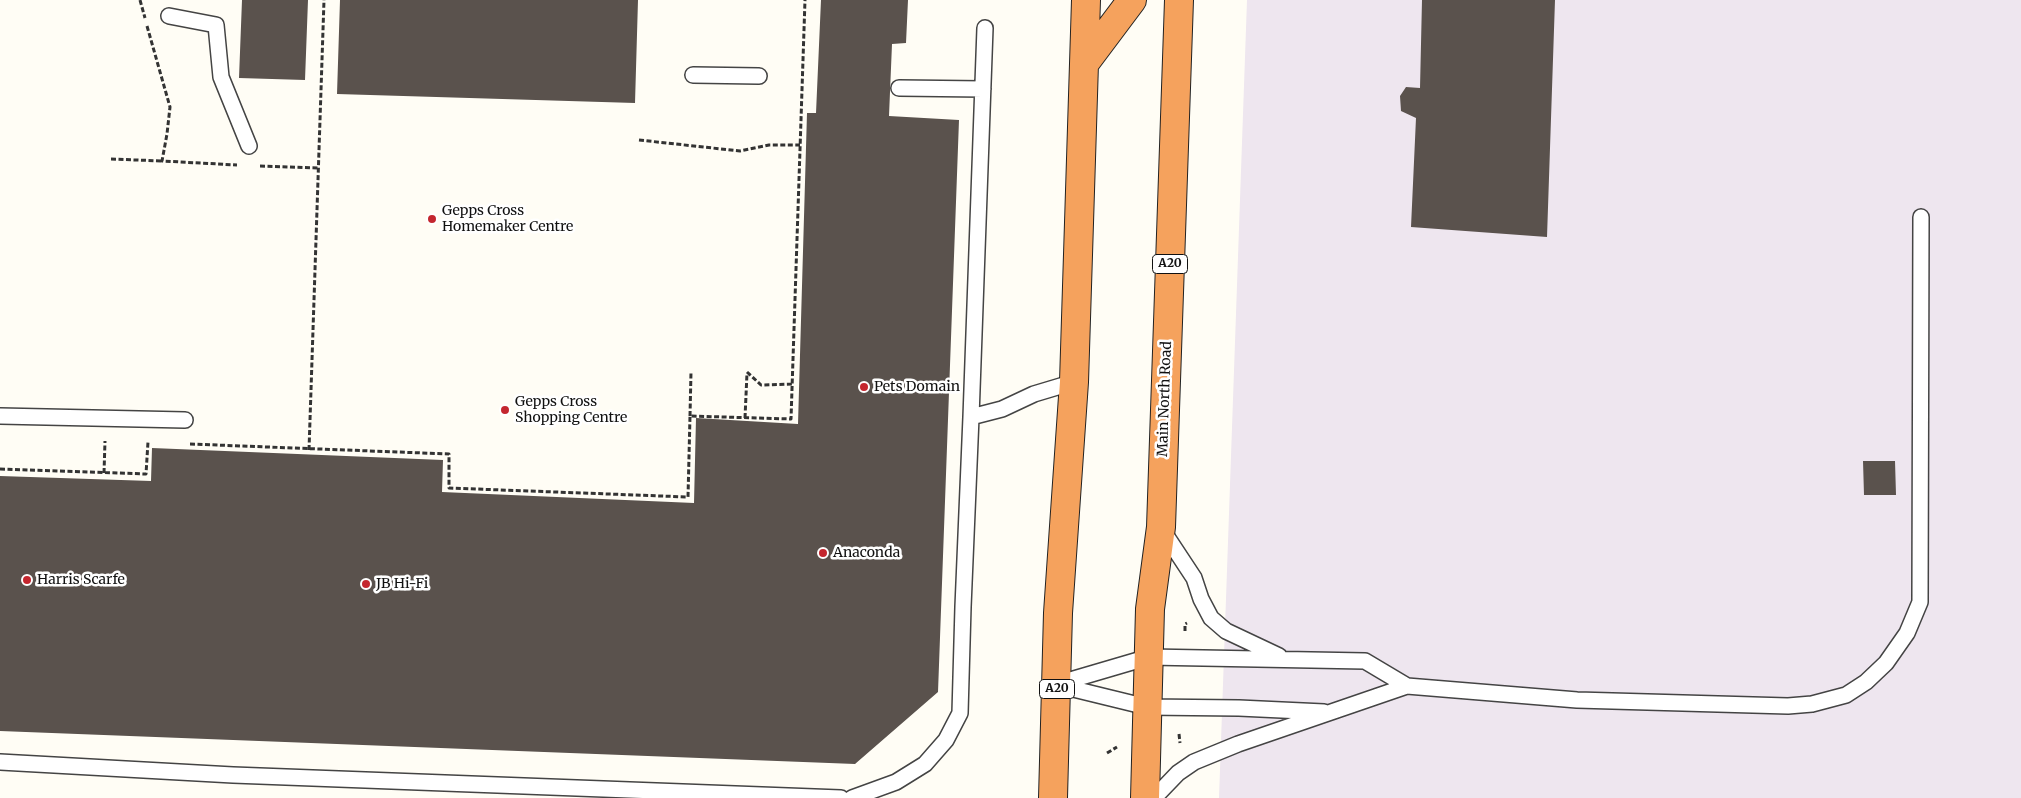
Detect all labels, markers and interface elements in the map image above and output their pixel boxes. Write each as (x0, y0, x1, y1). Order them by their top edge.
place label: Gepps Cross Homemaker Centre (442, 203, 573, 236)
marker: Gepps Cross Homemaker Centre (426, 213, 438, 225)
road number: A20 (1152, 254, 1188, 274)
street label: Main North Road (1155, 341, 1175, 457)
place label: Pets Domain (874, 379, 960, 395)
marker: Pets Domain (858, 381, 870, 393)
place label: Gepps Cross Shopping Centre (515, 394, 627, 427)
marker: Gepps Cross Shopping Centre (499, 404, 511, 416)
place label: Anaconda (833, 545, 900, 561)
marker: Anaconda (817, 547, 829, 559)
place label: Harris Scarfe (37, 572, 125, 588)
marker: Harris Scarfe (21, 574, 33, 586)
place label: JB Hi-Fi (376, 576, 428, 592)
marker: JB Hi-Fi (360, 578, 372, 590)
road number: A20 (1040, 680, 1074, 699)

